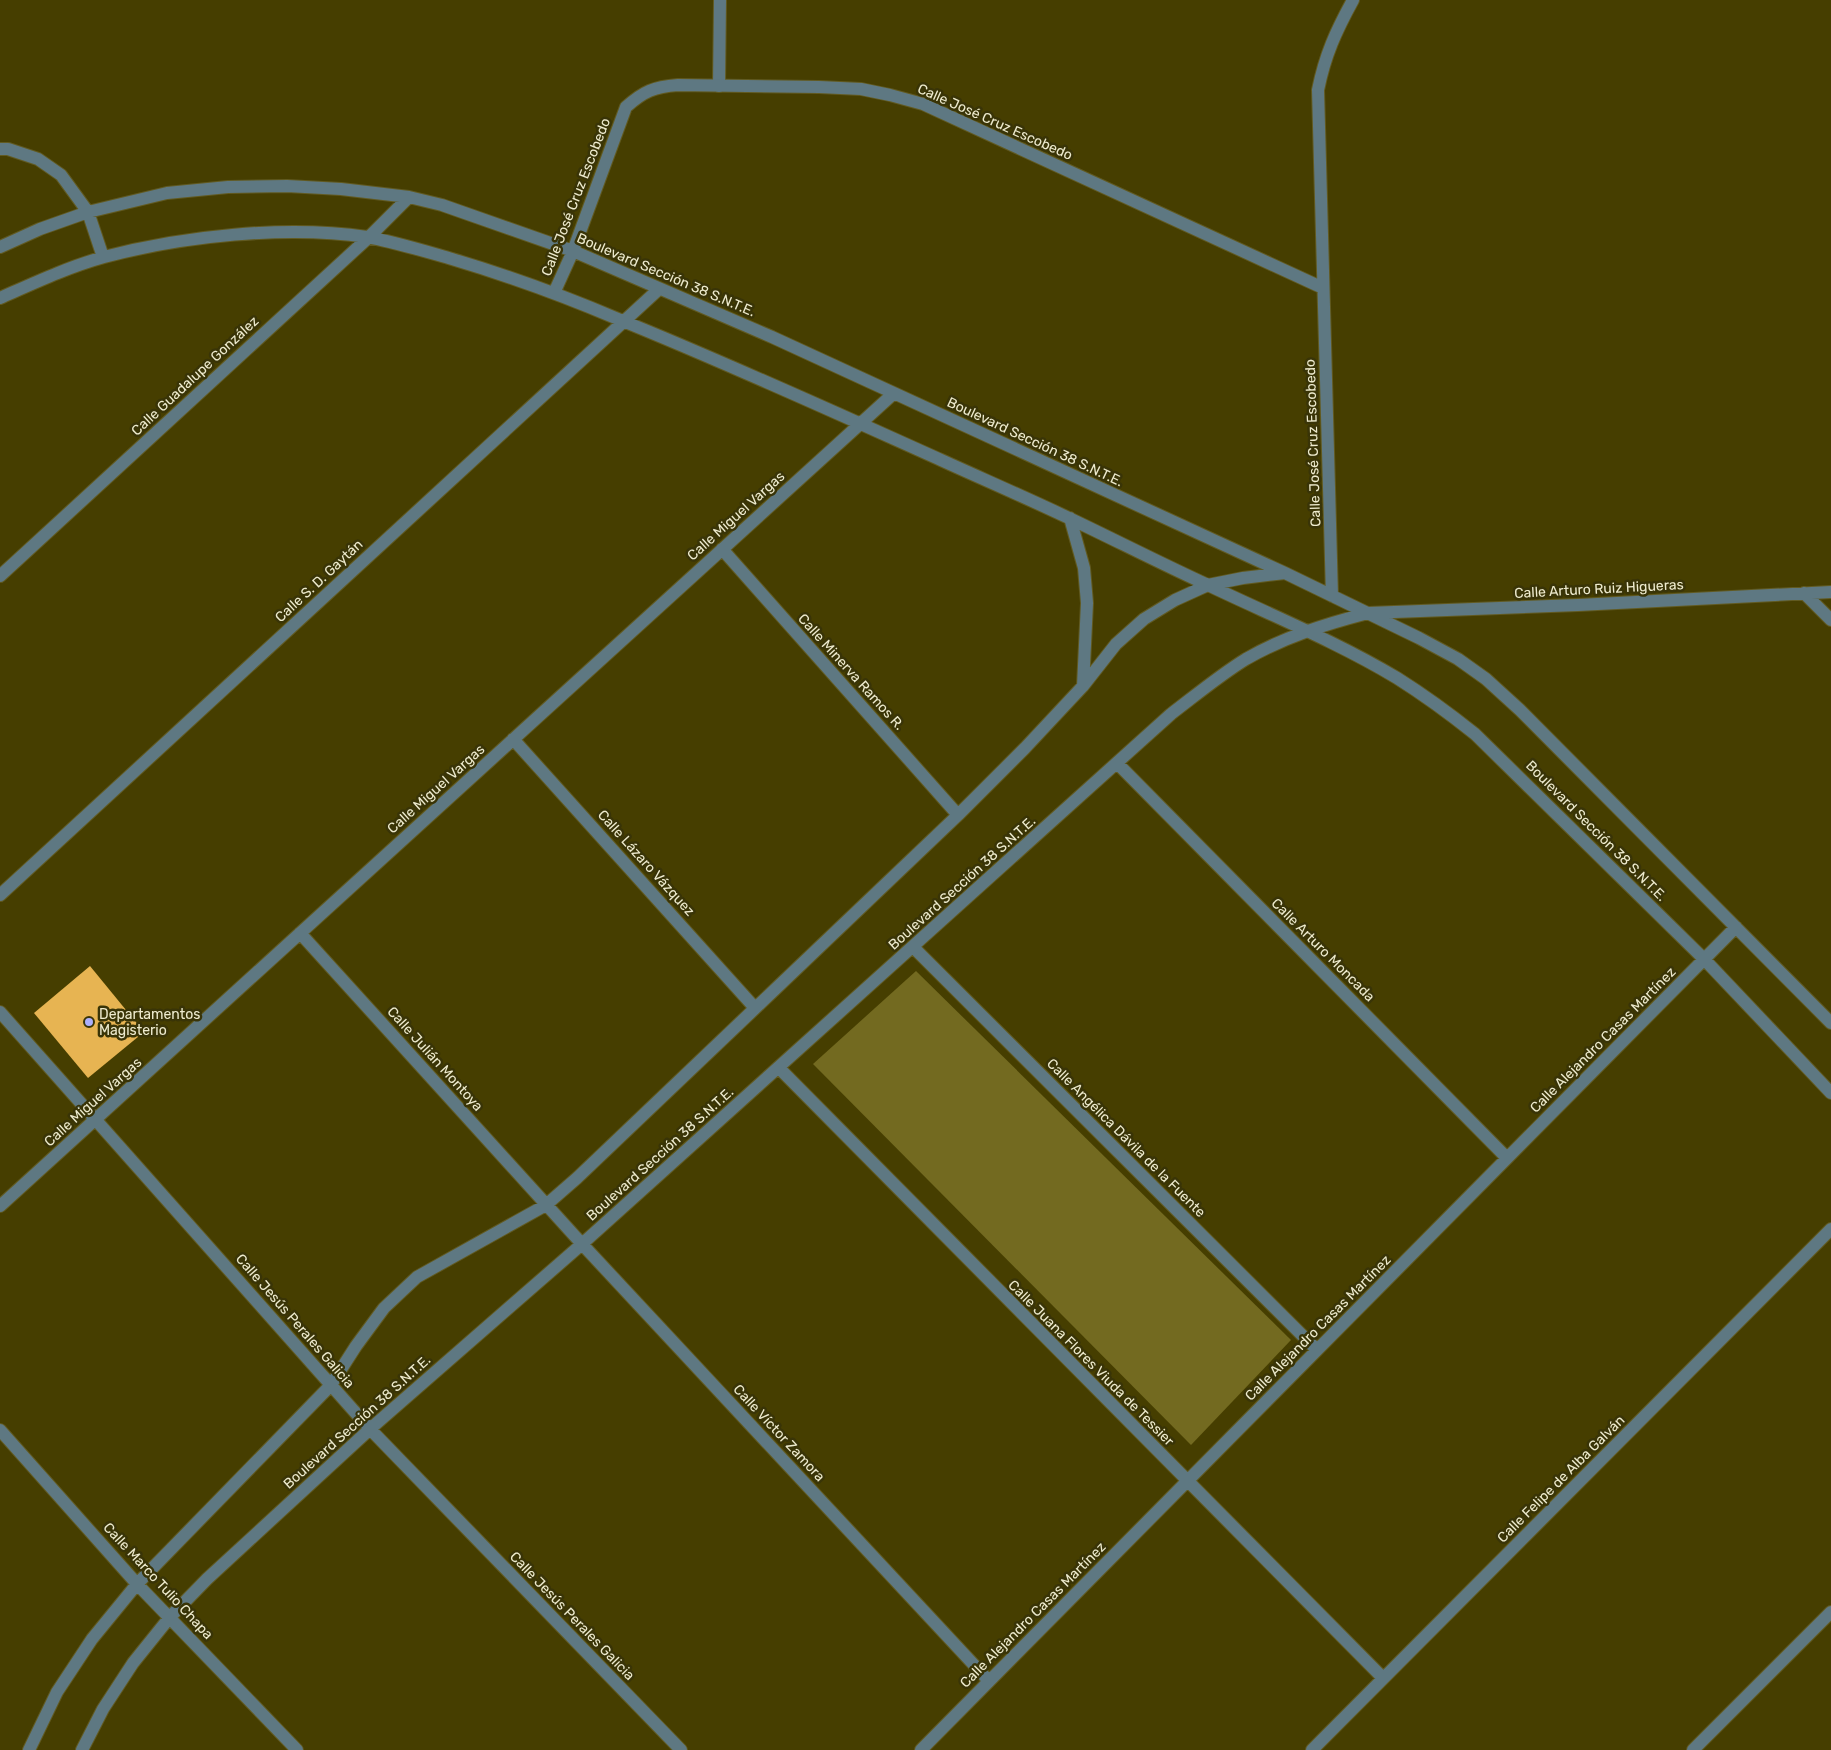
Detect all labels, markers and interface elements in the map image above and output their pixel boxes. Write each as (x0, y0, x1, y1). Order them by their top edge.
street label: Calle José Cruz Escobedo (915, 80, 1075, 164)
street label: Calle José Cruz Escobedo (538, 116, 614, 278)
street label: Boulevard Sección 38 S.N.T.E. (574, 230, 758, 320)
street label: Calle Guadalupe González (128, 313, 262, 439)
street label: Calle José Cruz Escobedo (1302, 359, 1324, 527)
street label: Boulevard Sección 38 S.N.T.E. (944, 394, 1126, 490)
street label: Calle Miguel Vargas (684, 468, 788, 564)
street label: Calle S. D. Gaytán (272, 536, 366, 626)
street label: Calle Arturo Ruiz Higueras (1514, 576, 1684, 602)
street label: Calle Minerva Ramos R. (794, 610, 908, 734)
street label: Calle Miguel Vargas (384, 741, 488, 837)
street label: Boulevard Sección 38 S.N.T.E. (1522, 757, 1670, 905)
street label: Calle Lázaro Vázquez (594, 806, 698, 920)
street label: Boulevard Sección 38 S.N.T.E. (885, 812, 1039, 954)
street label: Calle Arturo Moncada (1268, 895, 1378, 1005)
street label: Calle Alejandro Casas Martínez (1527, 964, 1679, 1116)
street label: Calle Julián Montoya (384, 1003, 486, 1115)
place label: Departamentos Magisterio (99, 1006, 200, 1039)
marker: Departamentos Magisterio (83, 1016, 95, 1028)
street label: Calle Miguel Vargas (41, 1054, 145, 1150)
street label: Calle Angélica Dávila de la Fuente (1043, 1055, 1209, 1221)
street label: Boulevard Sección 38 S.N.T.E. (583, 1083, 737, 1225)
street label: Calle Jesús Perales Galicia (232, 1250, 358, 1392)
street label: Calle Alejandro Casas Martínez (1242, 1252, 1394, 1404)
street label: Calle Juana Flores Viuda de Tessier (1004, 1276, 1178, 1450)
street label: Boulevard Sección 38 S.N.T.E. (280, 1351, 434, 1493)
street label: Calle Víctor Zamora (730, 1381, 828, 1485)
street label: Calle Felipe de Alba Galván (1494, 1412, 1628, 1546)
street label: Calle Marco Tulio Chapa (99, 1519, 217, 1643)
street label: Calle Alejandro Casas Martínez (957, 1539, 1109, 1691)
street label: Calle Jesús Perales Galicia (506, 1548, 638, 1684)

